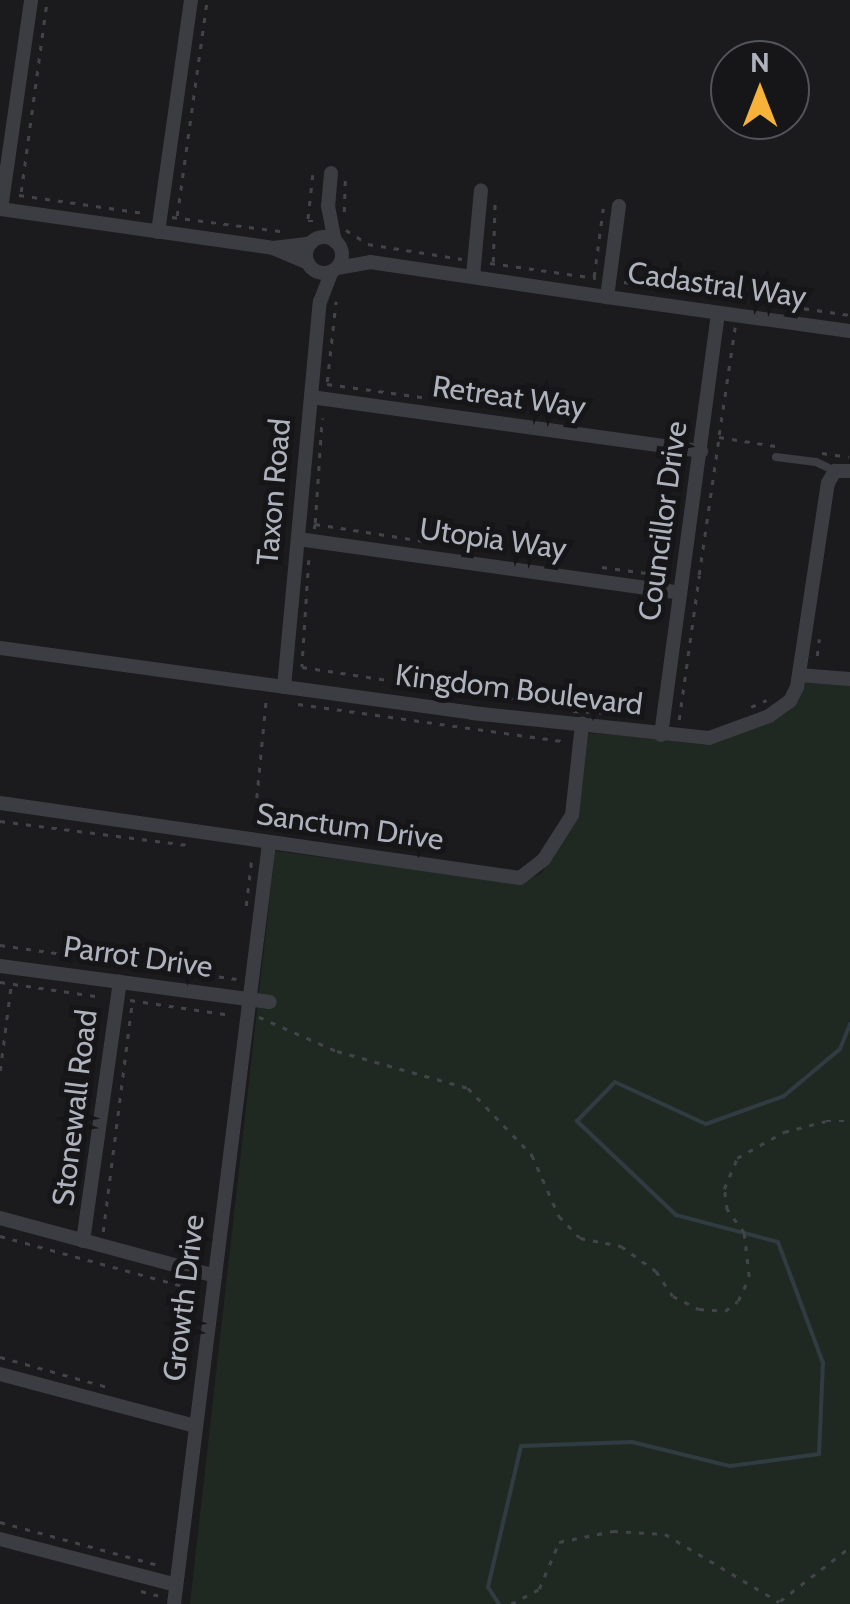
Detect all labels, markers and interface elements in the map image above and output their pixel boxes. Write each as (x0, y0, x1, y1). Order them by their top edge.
north arrow (710, 40, 810, 140)
text: N (750, 45, 770, 79)
street label: Cadastral Way (625, 255, 809, 315)
street label: Retreat Way (430, 368, 588, 426)
street label: Taxon Road (250, 417, 298, 567)
street label: Councillor Drive (631, 419, 695, 623)
street label: Utopia Way (417, 511, 569, 567)
street label: Kingdom Boulevard (393, 657, 645, 723)
street label: Sanctum Drive (254, 796, 446, 858)
street label: Parrot Drive (61, 929, 215, 985)
street label: Stonewall Road (45, 1008, 105, 1208)
street label: Growth Drive (156, 1213, 212, 1383)

